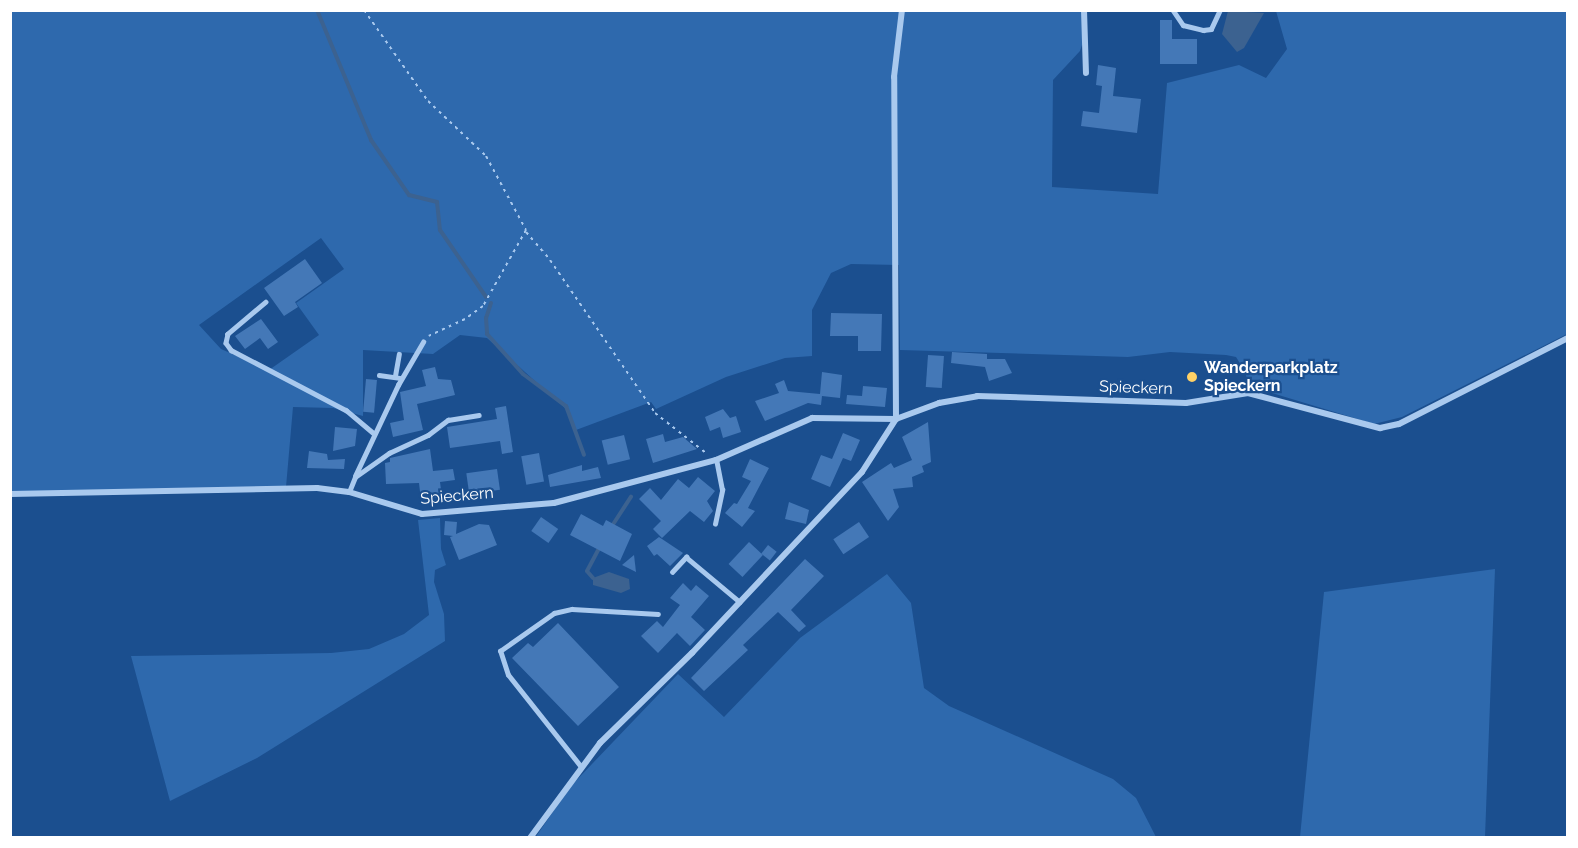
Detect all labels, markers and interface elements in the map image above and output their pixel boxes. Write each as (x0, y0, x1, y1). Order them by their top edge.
place label: Wanderparkplatz Spieckern (1204, 358, 1338, 396)
marker: Wanderparkplatz Spieckern (1185, 370, 1199, 384)
street label: Spieckern (1099, 377, 1173, 399)
street label: Spieckern (419, 483, 495, 509)

